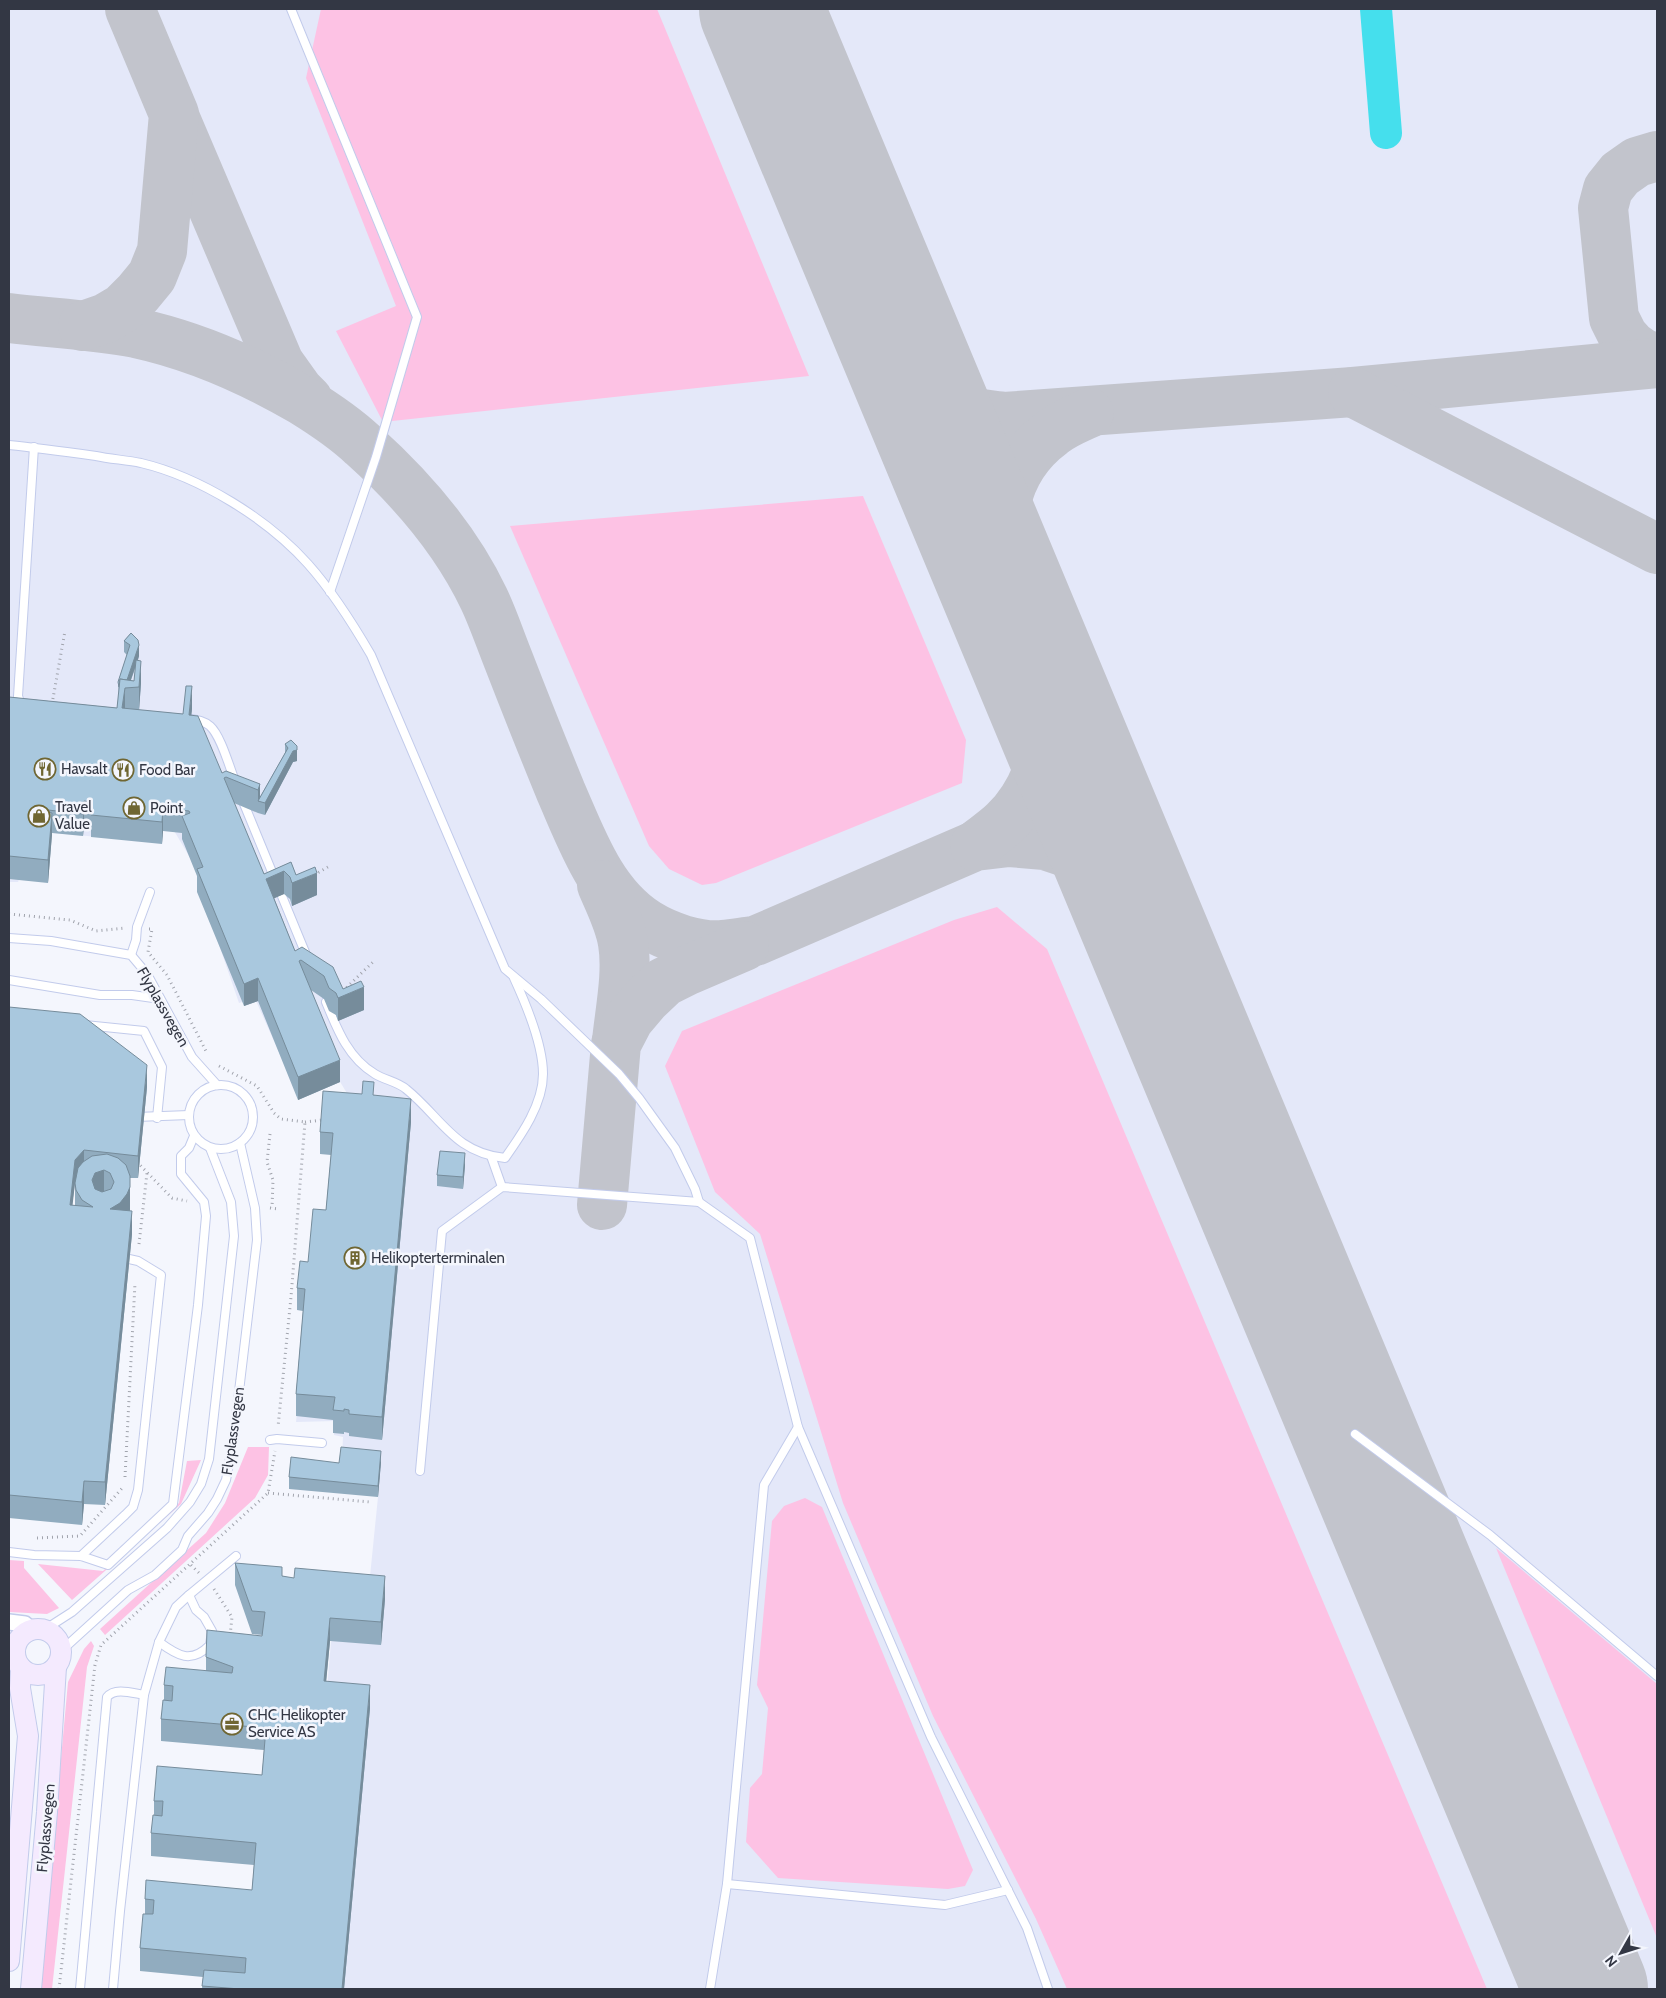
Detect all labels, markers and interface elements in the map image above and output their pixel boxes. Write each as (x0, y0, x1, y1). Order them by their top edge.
restaurant icon: Havsalt (33, 757, 57, 781)
restaurant icon: Food Bar (111, 758, 135, 782)
place label: Havsalt (61, 760, 108, 778)
place label: Food Bar (139, 761, 196, 779)
shop icon: Point (122, 796, 146, 820)
place label: Travel Value (55, 798, 92, 833)
place label: Point (150, 799, 183, 817)
shop icon: Travel Value (27, 804, 51, 828)
street label: Flyplassvegen (133, 964, 193, 1050)
building icon: Helikopterterminalen (343, 1246, 367, 1270)
place label: Helikopterterminalen (371, 1249, 505, 1267)
street label: Flyplassvegen (218, 1386, 248, 1476)
place label: CHC Helikopter Service AS (248, 1706, 346, 1741)
office icon: CHC Helikopter Service AS (220, 1712, 244, 1736)
street label: Flyplassvegen (33, 1783, 59, 1873)
north arrow (1596, 1928, 1646, 1978)
text: N (1601, 1952, 1621, 1971)

